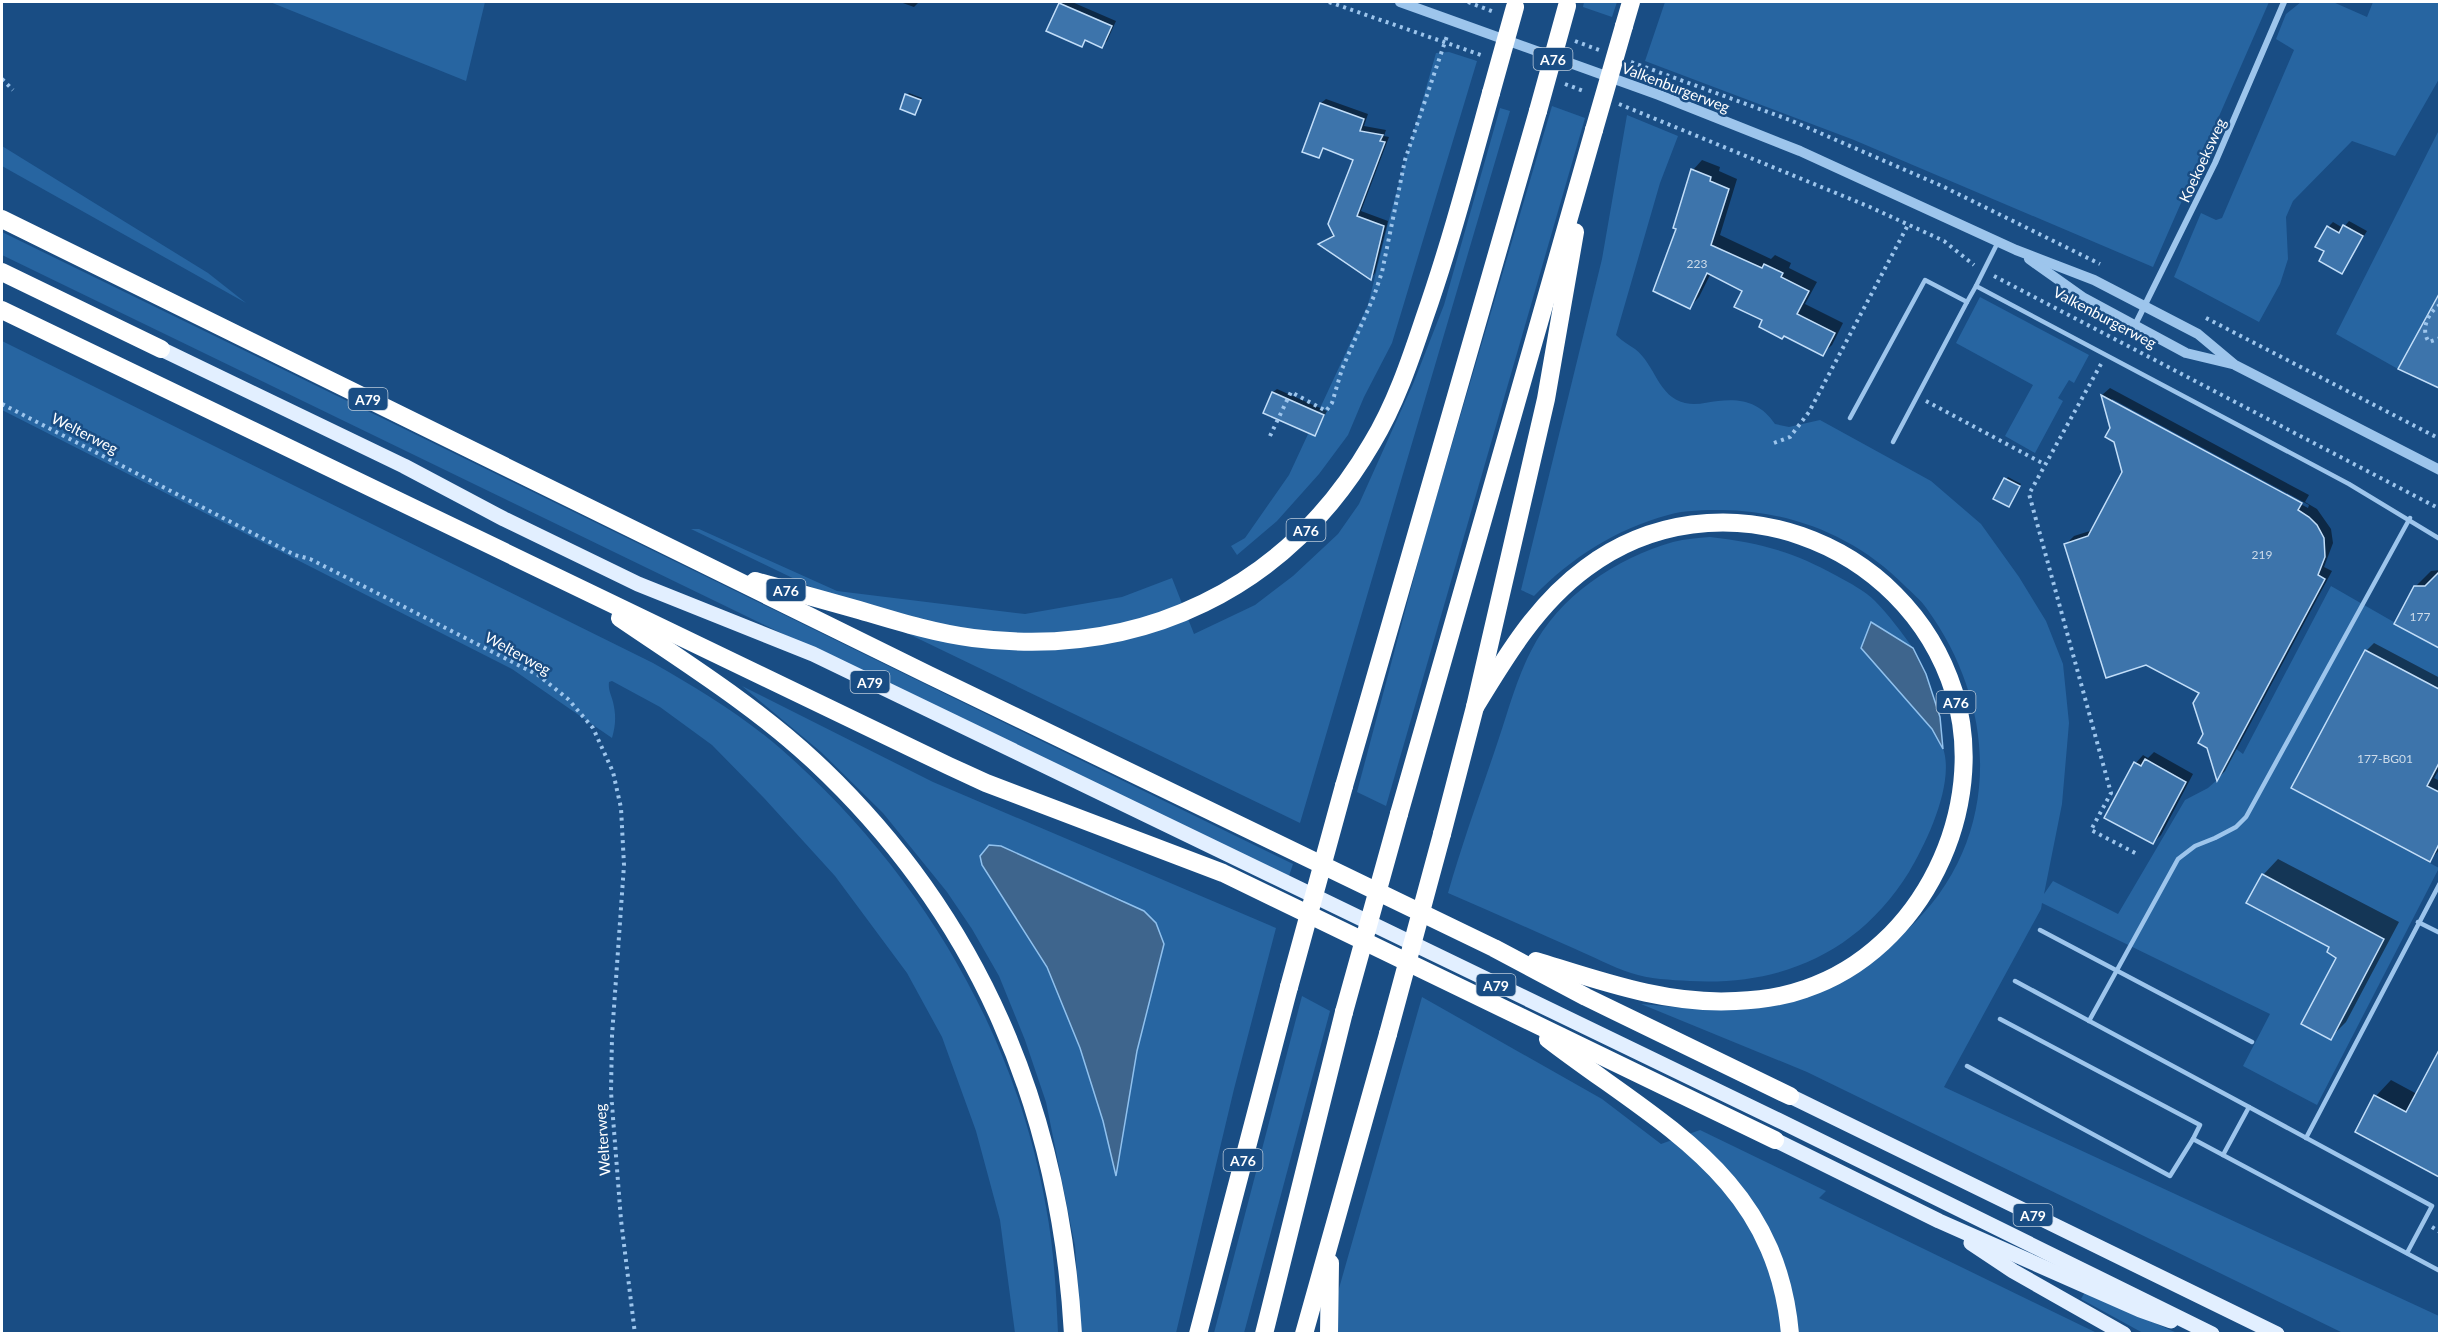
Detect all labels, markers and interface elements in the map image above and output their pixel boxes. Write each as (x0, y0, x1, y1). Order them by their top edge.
road number: A76 (1534, 48, 1572, 70)
street label: Valkenburgerweg (1620, 58, 1733, 116)
street label: Koekoeksweg (2175, 115, 2229, 205)
house number: 223 (1687, 256, 1707, 271)
street label: Valkenburgerweg (2050, 282, 2160, 352)
road number: A79 (348, 388, 388, 410)
street label: Welterweg (49, 409, 121, 458)
road number: A76 (1286, 519, 1326, 541)
house number: 219 (2252, 547, 2272, 562)
road number: A76 (766, 579, 806, 601)
house number: 177 (2410, 609, 2430, 624)
street label: Welterweg (482, 628, 554, 678)
road number: A79 (850, 671, 890, 693)
road number: A76 (1936, 691, 1976, 713)
house number: 177-BG01 (2357, 751, 2413, 766)
road number: A79 (1476, 974, 1516, 996)
street label: Welterweg (590, 1103, 613, 1177)
road number: A76 (1224, 1149, 1262, 1171)
road number: A79 (2014, 1204, 2052, 1226)

